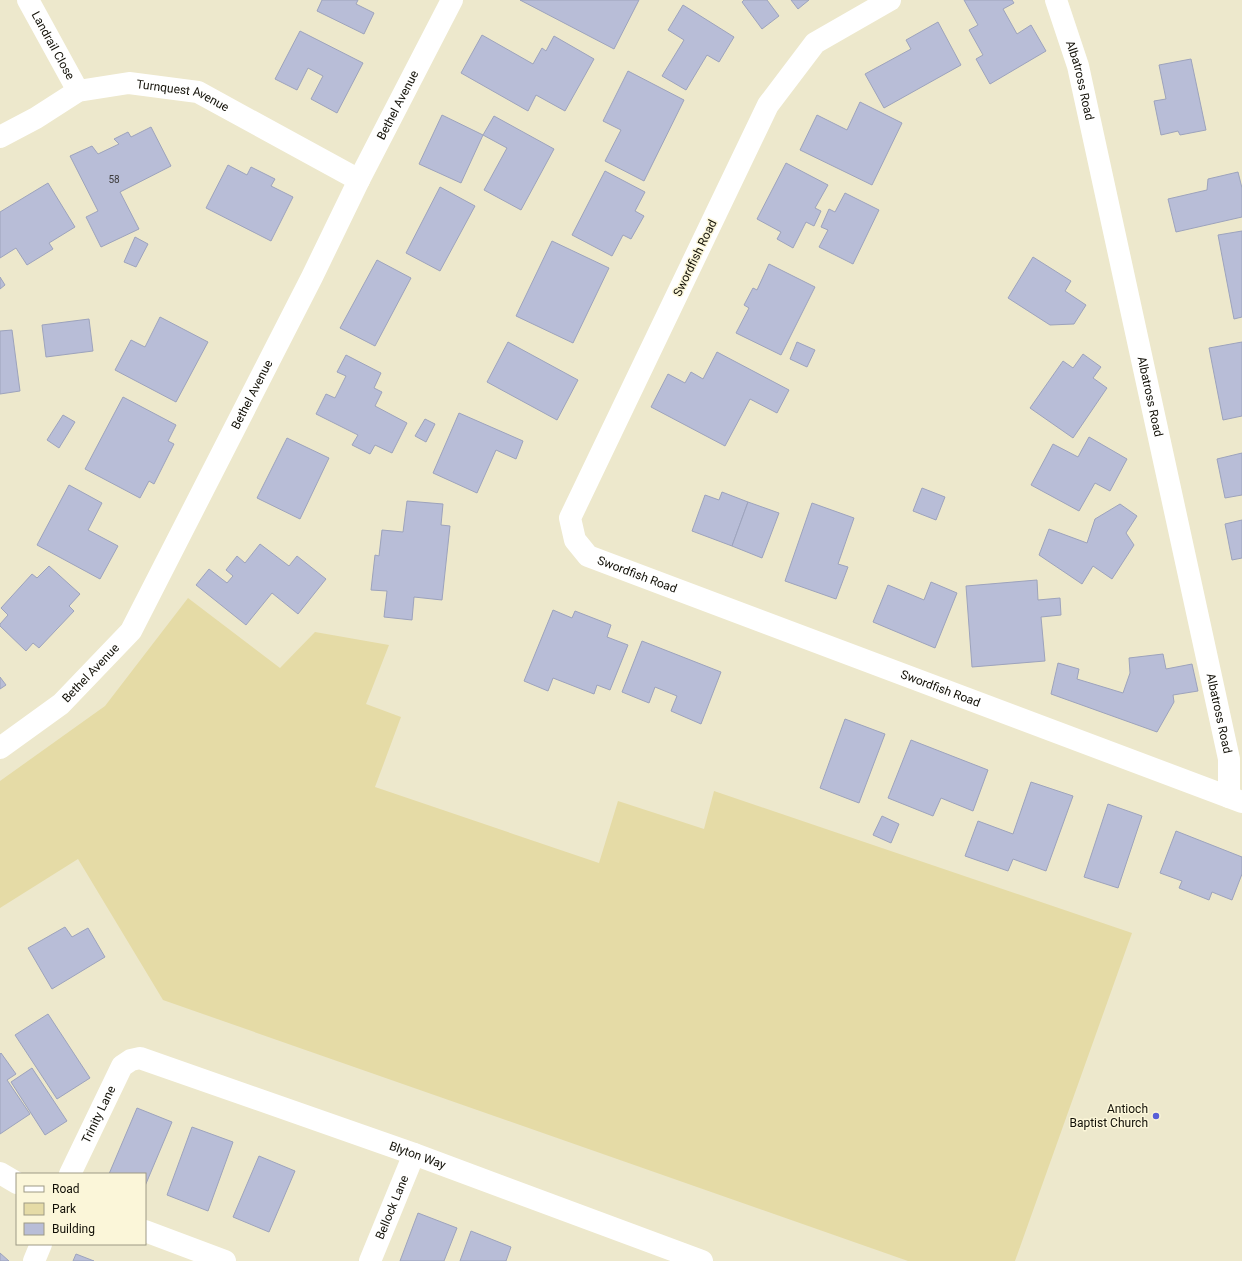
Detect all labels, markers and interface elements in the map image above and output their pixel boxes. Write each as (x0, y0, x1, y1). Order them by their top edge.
street label: Landrail Close (29, 9, 77, 82)
street label: Albatross Road (1063, 39, 1097, 122)
street label: Bethel Avenue (374, 68, 421, 142)
street label: Turnquest Avenue (136, 77, 231, 115)
house number: 58 (108, 174, 120, 185)
street label: Swordfish Road (670, 217, 720, 299)
street label: Albatross Road (1135, 355, 1166, 438)
street label: Bethel Avenue (228, 357, 275, 431)
street label: Swordfish Road (596, 553, 679, 596)
street label: Bethel Avenue (59, 641, 122, 705)
street label: Swordfish Road (899, 667, 982, 710)
street label: Albatross Road (1203, 672, 1235, 755)
street label: Trinity Lane (79, 1084, 118, 1145)
place label: Antioch Baptist Church (1069, 1102, 1148, 1130)
marker: Antioch Baptist Church (1151, 1111, 1161, 1121)
street label: Blyton Way (387, 1139, 448, 1172)
legend (16, 1173, 146, 1245)
street label: Bellock Lane (373, 1173, 411, 1241)
text: Road (52, 1182, 80, 1196)
text: Park (52, 1202, 77, 1216)
text: Building (52, 1222, 95, 1236)

